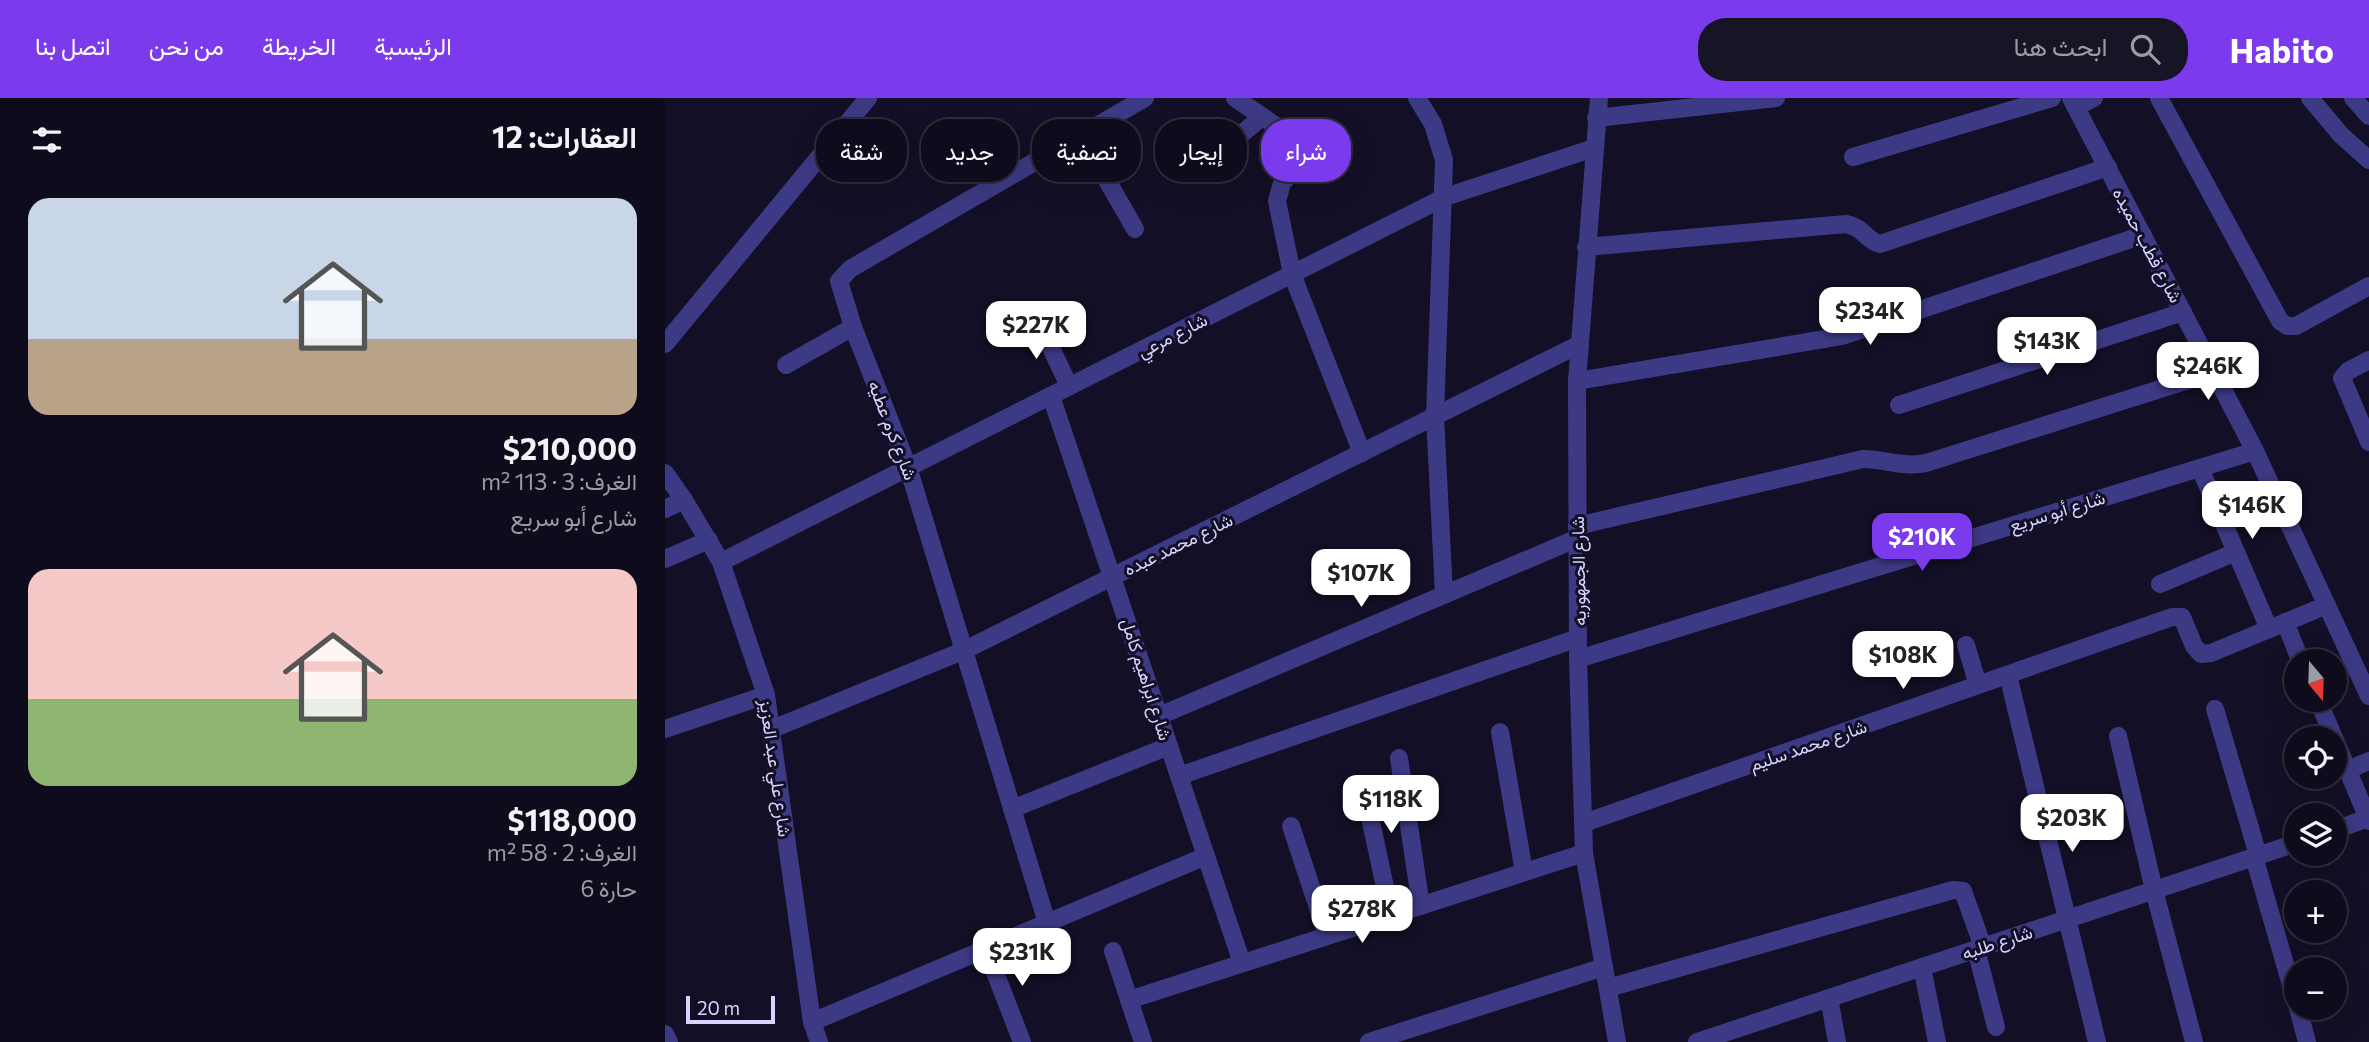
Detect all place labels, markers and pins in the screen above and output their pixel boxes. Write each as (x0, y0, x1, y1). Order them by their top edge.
pin: $234K (1821, 288, 1919, 347)
pin: $227K (987, 302, 1085, 361)
pin: $143K (1998, 317, 2096, 377)
pin: $246K (2159, 342, 2257, 402)
pin: $146K (2203, 482, 2301, 541)
pin: $210K (1873, 514, 1971, 573)
pin: $107K (1312, 550, 1410, 609)
pin: $108K (1854, 632, 1952, 691)
pin: $118K (1342, 776, 1440, 835)
pin: $203K (2023, 794, 2121, 854)
pin: $278K (1313, 886, 1411, 945)
pin: $231K (973, 928, 1071, 988)

